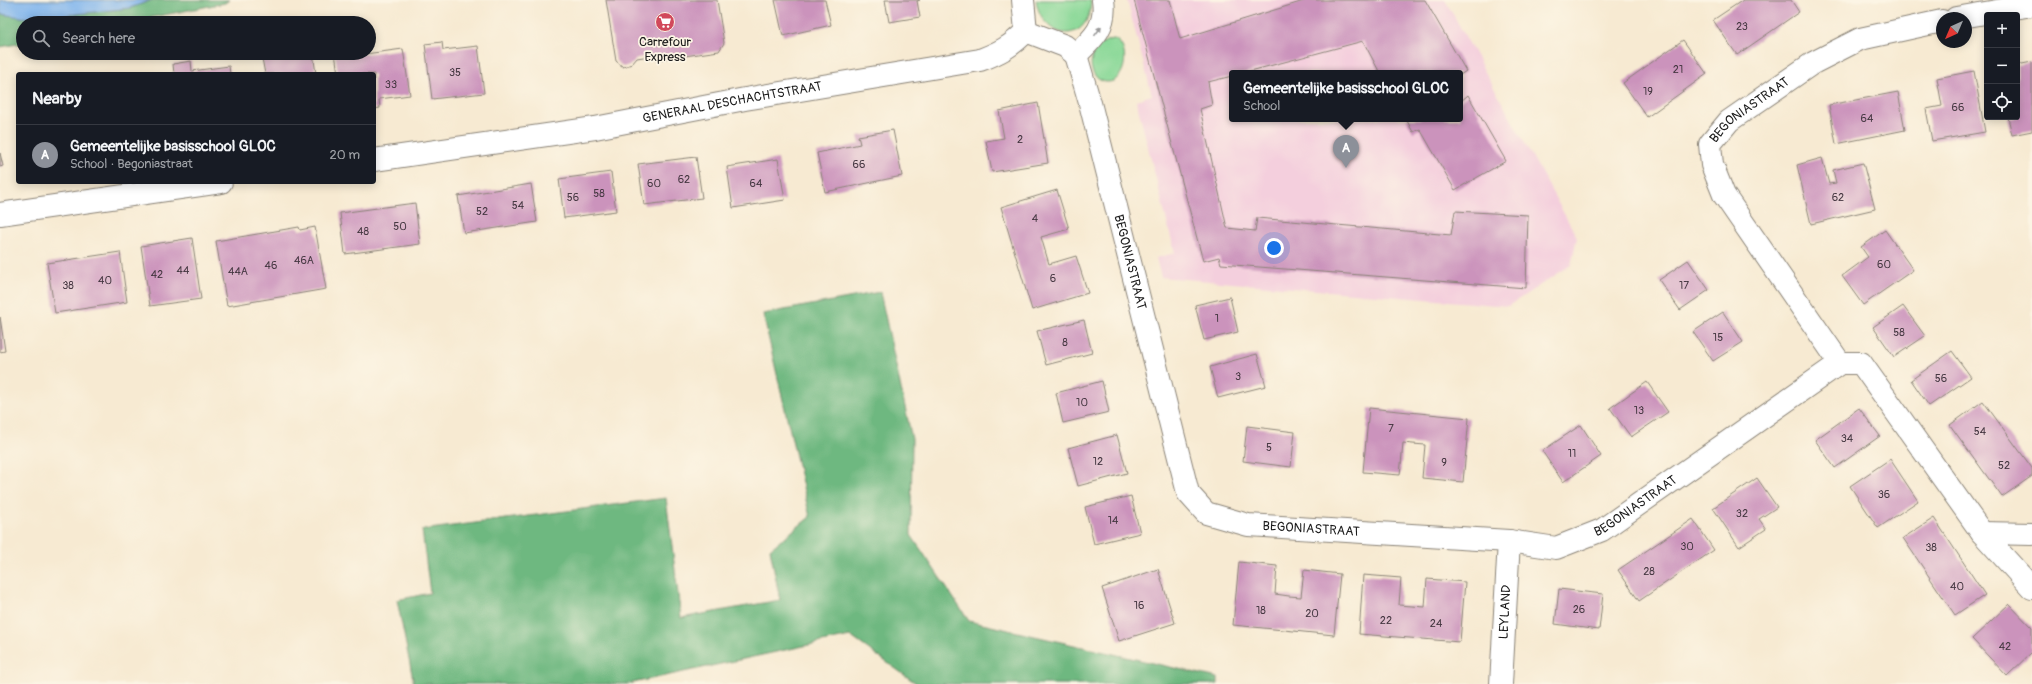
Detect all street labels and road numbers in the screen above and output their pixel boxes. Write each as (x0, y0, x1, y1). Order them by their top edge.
street label: BEGONIASTRAAT (1706, 74, 1792, 146)
street label: GENERAAL DESCHACHTSTRAAT (641, 78, 823, 127)
street label: BEGONIASTRAAT (1110, 213, 1150, 311)
street label: BEGONIASTRAAT (1592, 472, 1680, 540)
street label: BEGONIASTRAAT (1262, 518, 1360, 540)
street label: LEYLAND (1496, 585, 1515, 640)

